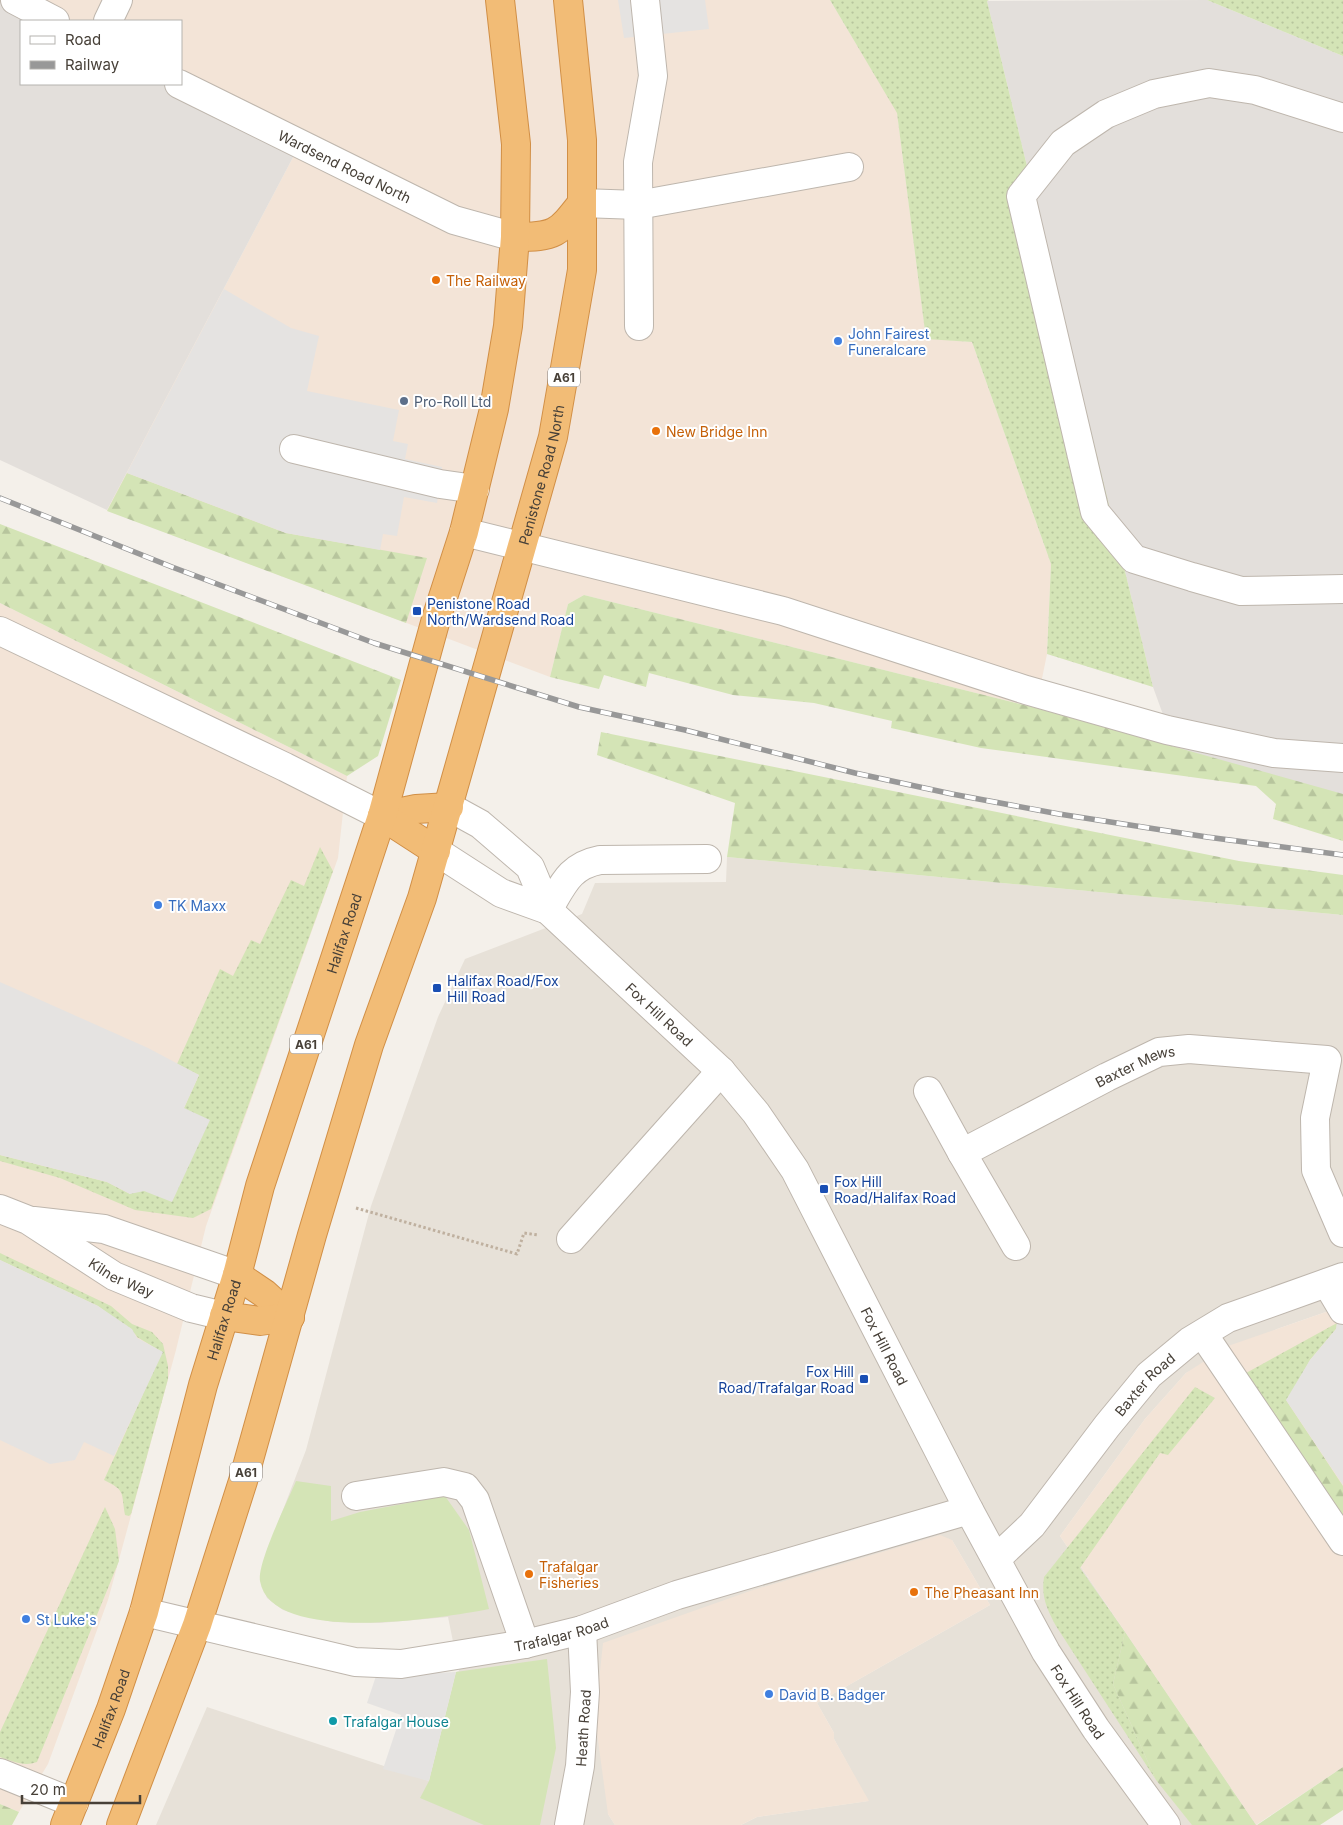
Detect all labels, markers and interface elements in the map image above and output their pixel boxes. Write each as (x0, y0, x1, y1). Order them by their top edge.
legend (20, 20, 182, 85)
text: Road (65, 30, 101, 49)
text: Railway (65, 55, 120, 74)
street label: Wardsend Road North (276, 126, 414, 206)
place label: The Railway (446, 272, 526, 289)
marker: The Railway (430, 274, 442, 286)
place label: John Fairest Funeralcare (848, 325, 930, 358)
marker: John Fairest Funeralcare (832, 335, 844, 347)
road number: A61 (548, 368, 580, 387)
place label: Pro-Roll Ltd (414, 393, 491, 410)
marker: Pro-Roll Ltd (398, 395, 410, 407)
street label: Penistone Road North (514, 403, 567, 547)
place label: New Bridge Inn (666, 423, 767, 440)
marker: New Bridge Inn (650, 425, 662, 437)
place label: Penistone Road North/Wardsend Road (427, 595, 574, 628)
marker: Penistone Road North/Wardsend Road (411, 605, 423, 617)
street label: Halifax Road (322, 891, 364, 975)
place label: TK Maxx (168, 897, 227, 914)
marker: TK Maxx (152, 899, 164, 911)
place label: Halifax Road/Fox Hill Road (447, 972, 559, 1005)
street label: Fox Hill Road (623, 979, 697, 1049)
marker: Halifax Road/Fox Hill Road (431, 982, 443, 994)
road number: A61 (290, 1034, 322, 1054)
street label: Baxter Mews (1092, 1042, 1176, 1090)
place label: Fox Hill Road/Halifax Road (834, 1173, 956, 1206)
marker: Fox Hill Road/Halifax Road (818, 1183, 830, 1195)
street label: Kilner Way (86, 1254, 157, 1300)
street label: Halifax Road (203, 1278, 244, 1362)
street label: Fox Hill Road (858, 1304, 912, 1388)
street label: Baxter Road (1111, 1349, 1178, 1419)
place label: Fox Hill Road/Trafalgar Road (718, 1363, 854, 1396)
marker: Fox Hill Road/Trafalgar Road (858, 1373, 870, 1385)
road number: A61 (230, 1462, 262, 1481)
place label: Trafalgar Fisheries (539, 1558, 599, 1591)
marker: Trafalgar Fisheries (523, 1568, 535, 1580)
place label: The Pheasant Inn (924, 1584, 1039, 1601)
marker: The Pheasant Inn (908, 1586, 920, 1598)
place label: St Luke's (36, 1611, 97, 1628)
marker: St Luke's (20, 1613, 32, 1625)
street label: Trafalgar Road (513, 1613, 611, 1654)
street label: Fox Hill Road (1048, 1661, 1109, 1742)
street label: Halifax Road (88, 1667, 133, 1751)
place label: David B. Badger (779, 1686, 885, 1703)
marker: David B. Badger (763, 1688, 775, 1700)
street label: Heath Road (571, 1689, 594, 1767)
place label: Trafalgar House (343, 1713, 449, 1730)
marker: Trafalgar House (327, 1715, 339, 1727)
scale bar (22, 1772, 140, 1804)
text: 20 m (30, 1780, 66, 1799)

